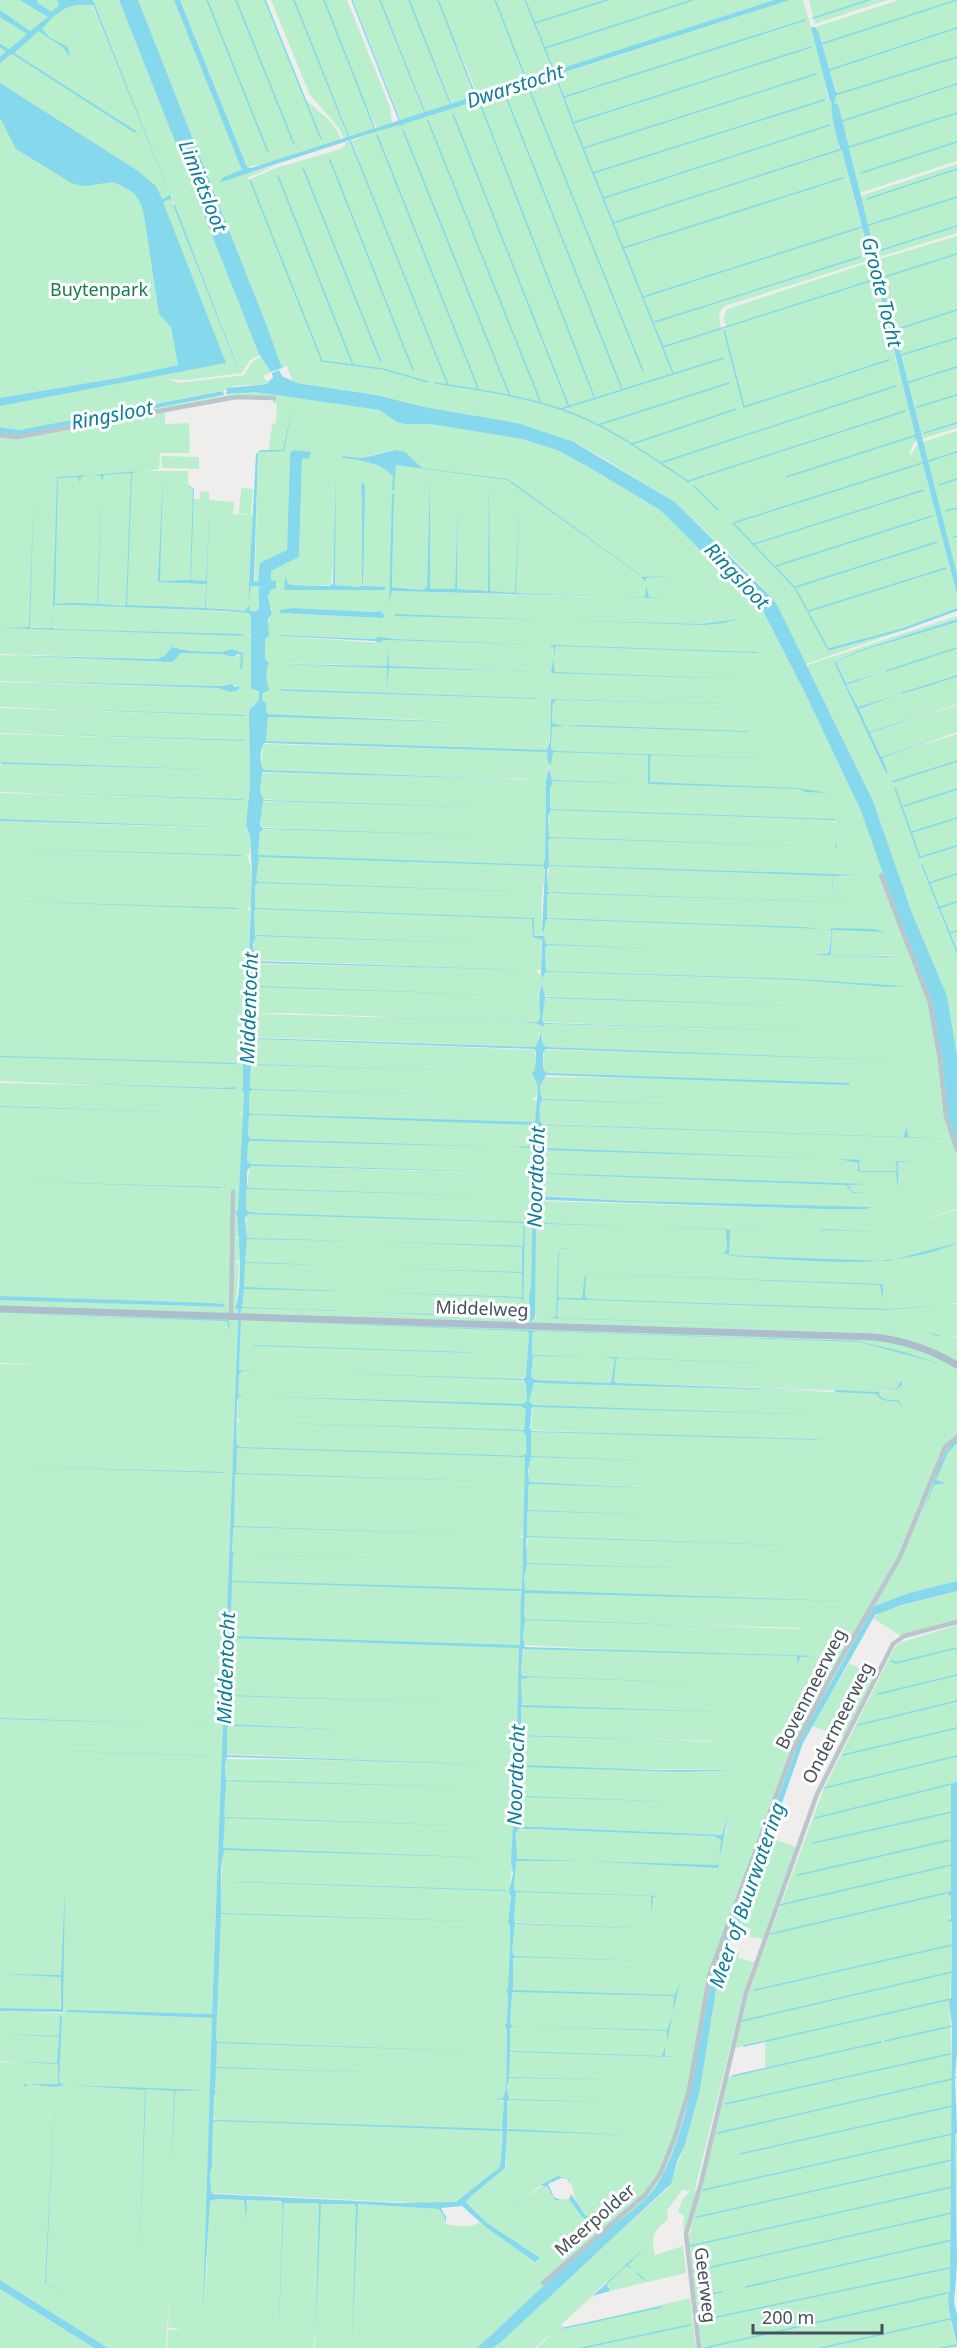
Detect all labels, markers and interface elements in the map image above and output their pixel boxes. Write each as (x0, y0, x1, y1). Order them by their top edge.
water label: Dwarstocht (463, 57, 568, 114)
water label: Limietsloot (173, 136, 235, 237)
water label: Groote Tocht (856, 234, 910, 351)
park label: Buytenpark (50, 277, 148, 301)
water label: Ringsloot (69, 393, 156, 436)
water label: Ringsloot (699, 537, 777, 616)
water label: Middentocht (233, 950, 264, 1064)
water label: Noordtocht (520, 1125, 551, 1228)
street label: Middelweg (435, 1294, 529, 1322)
water label: Middentocht (210, 1610, 241, 1724)
street label: Bovenmeerweg (769, 1624, 851, 1753)
street label: Ondermeerweg (796, 1657, 878, 1788)
water label: Noordtocht (500, 1723, 531, 1826)
water label: Meer of Buurwatering (702, 1798, 791, 1991)
street label: Meerpolder (549, 2177, 640, 2261)
street label: Geerweg (689, 2246, 723, 2324)
scale bar (753, 2297, 882, 2335)
text: 200 m (762, 2305, 814, 2329)

